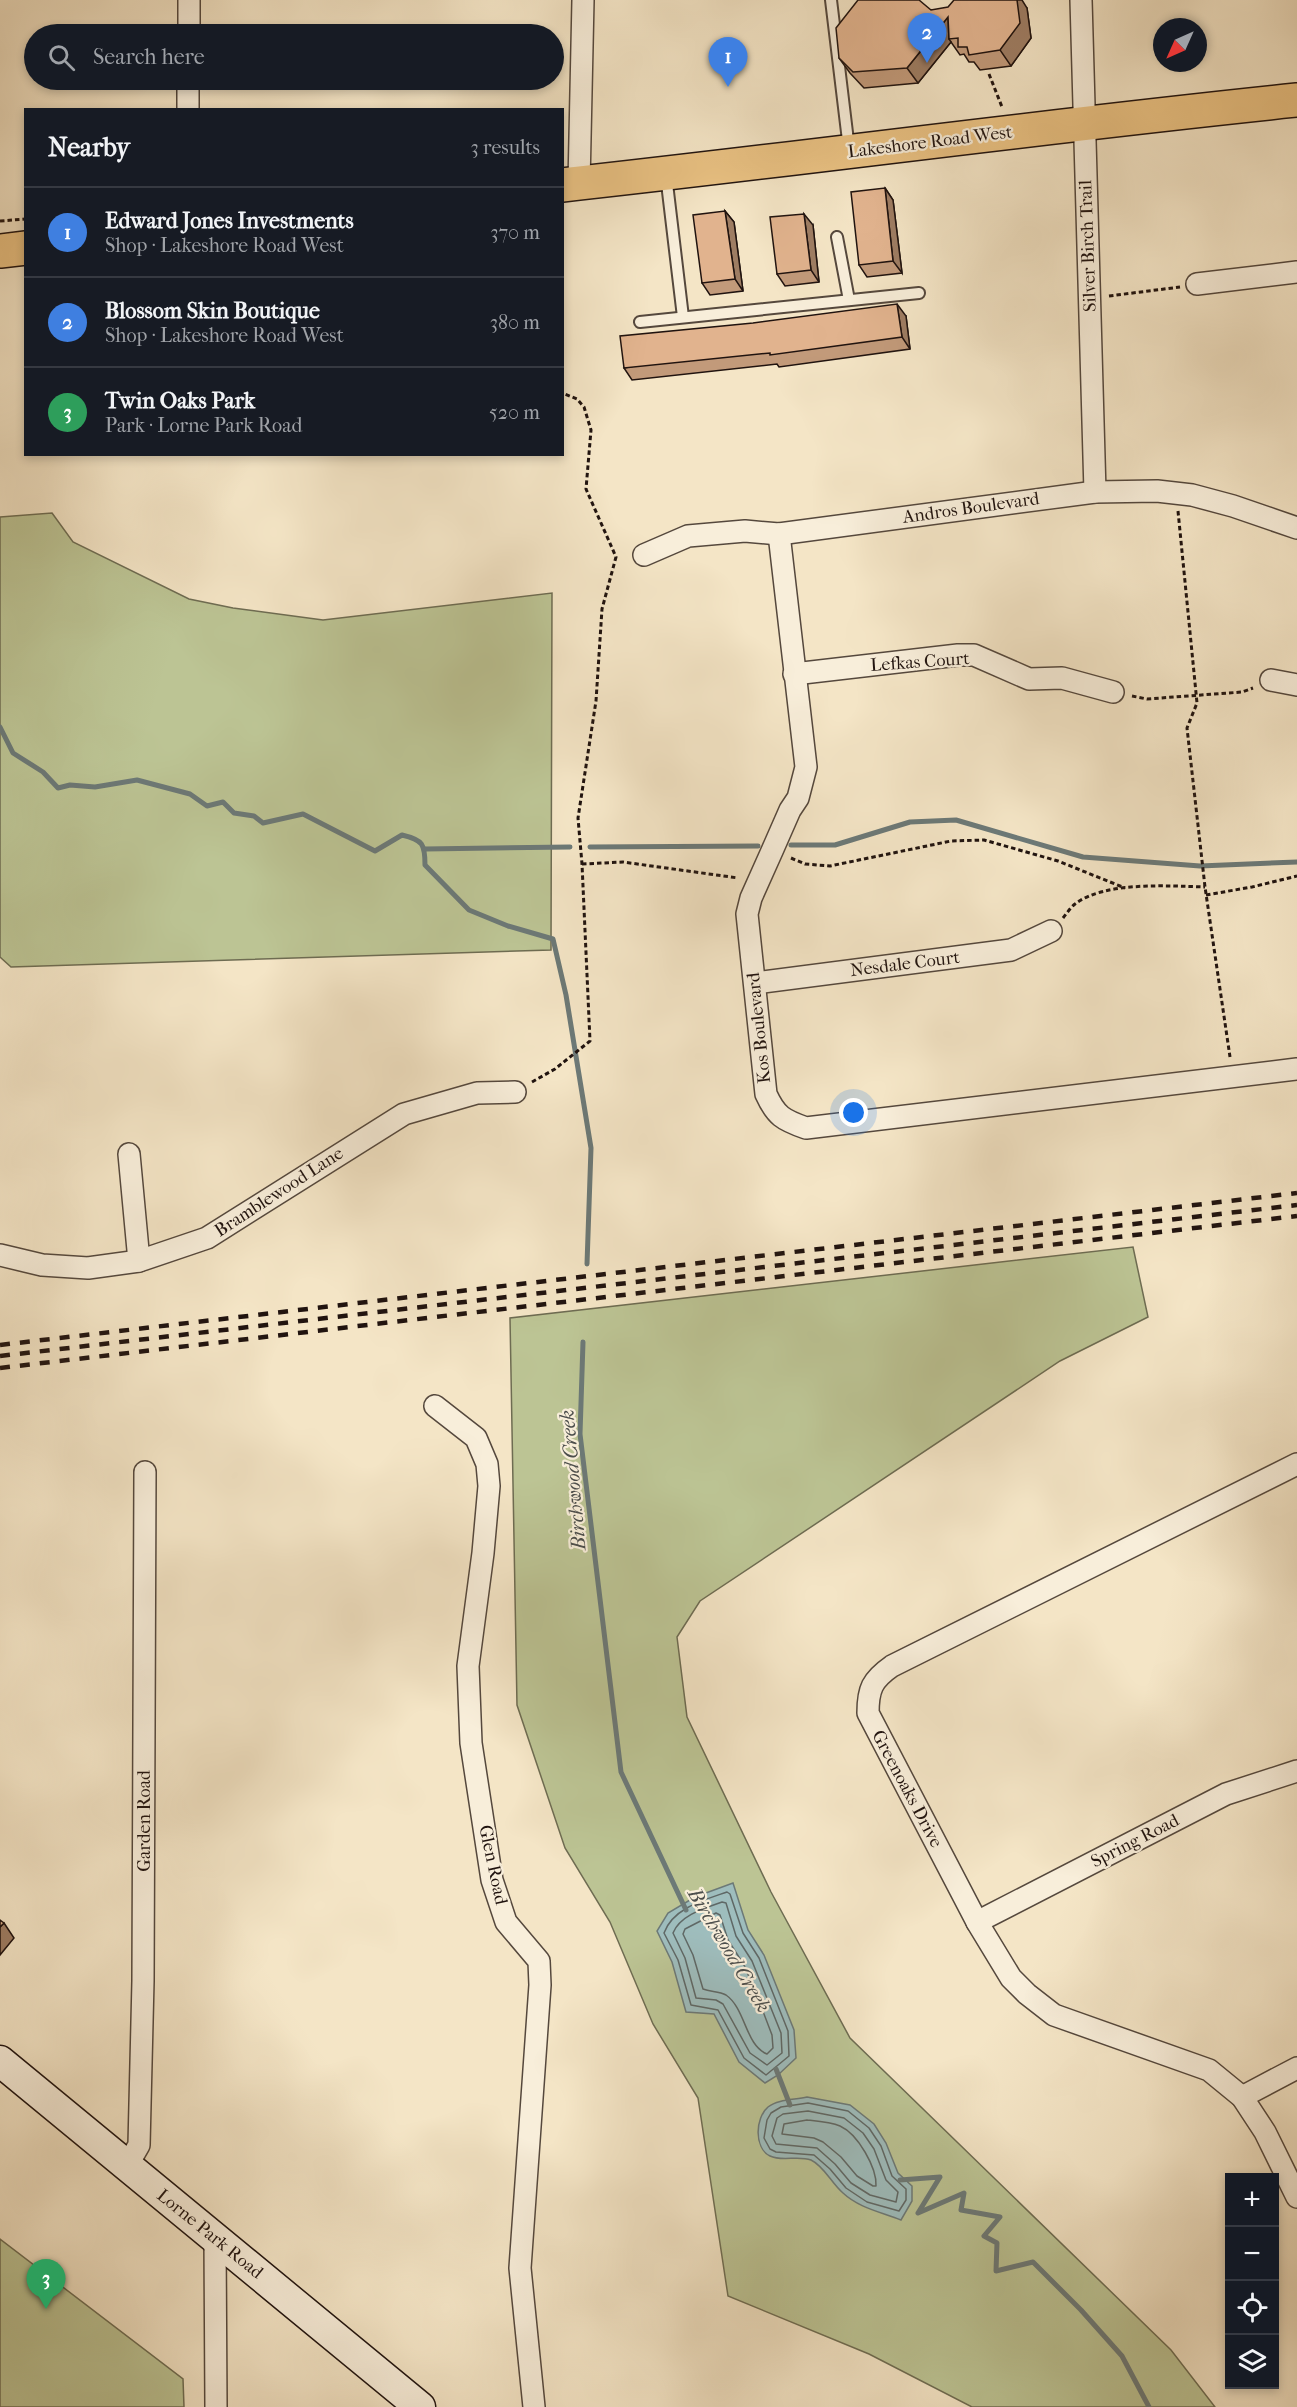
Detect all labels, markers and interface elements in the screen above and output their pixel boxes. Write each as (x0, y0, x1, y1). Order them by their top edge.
pin: 2 (908, 14, 946, 63)
north arrow (1153, 18, 1207, 72)
search box (24, 24, 564, 90)
pin: 1 (708, 38, 748, 87)
icon: search (45, 41, 78, 74)
text: Search here (93, 44, 205, 70)
street label: Lakeshore Road West (847, 121, 1014, 163)
text: Nearby (48, 132, 130, 163)
text: 3 results (471, 136, 540, 159)
street label: Silver Birch Trail (1075, 180, 1101, 312)
text: Edward Jones Investments (105, 208, 354, 234)
text: 1 (64, 221, 71, 244)
text: 370 m (490, 221, 540, 244)
text: Shop · Lakeshore Road West (105, 234, 344, 257)
text: Blossom Skin Boutique (105, 298, 320, 324)
text: 2 (62, 311, 73, 334)
text: 380 m (490, 311, 540, 334)
text: Shop · Lakeshore Road West (105, 324, 344, 347)
text: Twin Oaks Park (105, 388, 255, 414)
text: 3 (63, 401, 72, 424)
text: 520 m (489, 401, 540, 424)
text: Park · Lorne Park Road (105, 414, 302, 437)
street label: Andros Boulevard (900, 488, 1041, 528)
street label: Lefkas Court (870, 648, 971, 676)
street label: Nesdale Court (849, 947, 961, 981)
street label: Kos Boulevard (743, 971, 775, 1084)
your location (839, 1098, 868, 1127)
street label: Bramblewood Lane (211, 1143, 347, 1241)
water label: Birchwood Creek (555, 1409, 591, 1552)
street label: Greenoaks Drive (867, 1727, 947, 1851)
street label: Garden Road (134, 1770, 155, 1872)
street label: Spring Road (1087, 1810, 1183, 1872)
street label: Glen Road (474, 1823, 512, 1907)
water label: Birchwood Creek (682, 1883, 775, 2016)
map controls (1225, 2173, 1279, 2389)
button: + (1225, 2173, 1279, 2227)
street label: Lorne Park Road (153, 2185, 267, 2283)
button: − (1225, 2227, 1279, 2281)
pin: 3 (26, 2260, 66, 2309)
button: locate (1225, 2281, 1279, 2335)
button: layers (1225, 2335, 1279, 2389)

